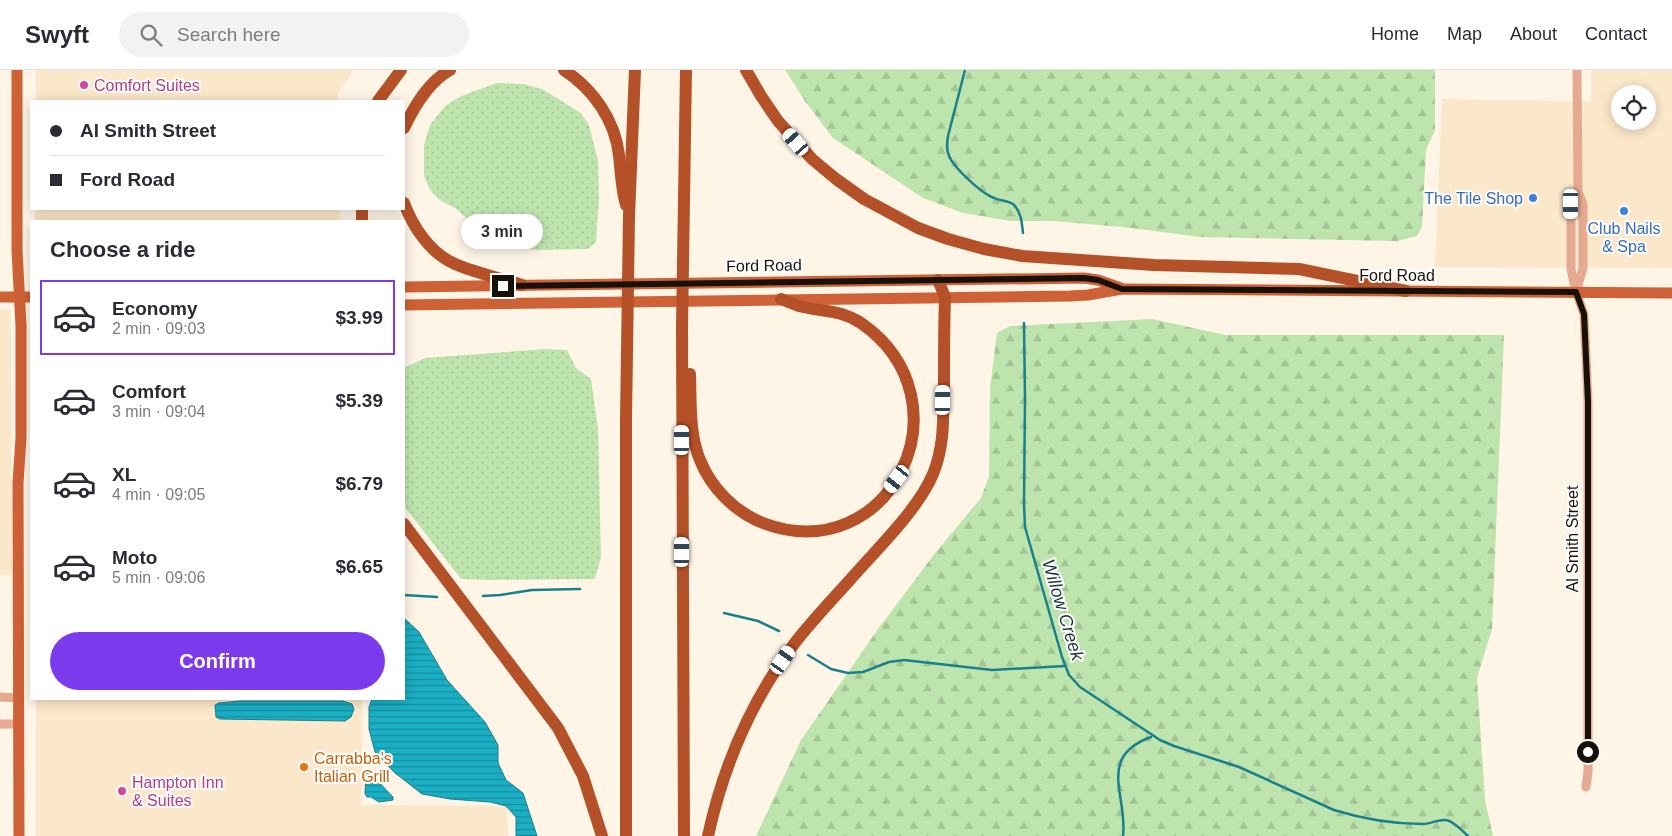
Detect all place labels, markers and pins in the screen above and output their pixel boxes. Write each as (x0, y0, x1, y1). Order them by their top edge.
place label: Comfort Suites (94, 77, 200, 94)
marker: Comfort Suites (78, 79, 90, 91)
place label: The Tile Shop (1424, 190, 1523, 207)
marker: The Tile Shop (1527, 192, 1539, 204)
marker: Club Nails & Spa (1618, 205, 1630, 217)
place label: Club Nails & Spa (1588, 220, 1660, 255)
place label: Carrabba's Italian Grill (314, 750, 392, 785)
marker: Carrabba's Italian Grill (298, 761, 310, 773)
place label: Hampton Inn & Suites (132, 774, 224, 809)
marker: Hampton Inn & Suites (116, 785, 128, 797)

